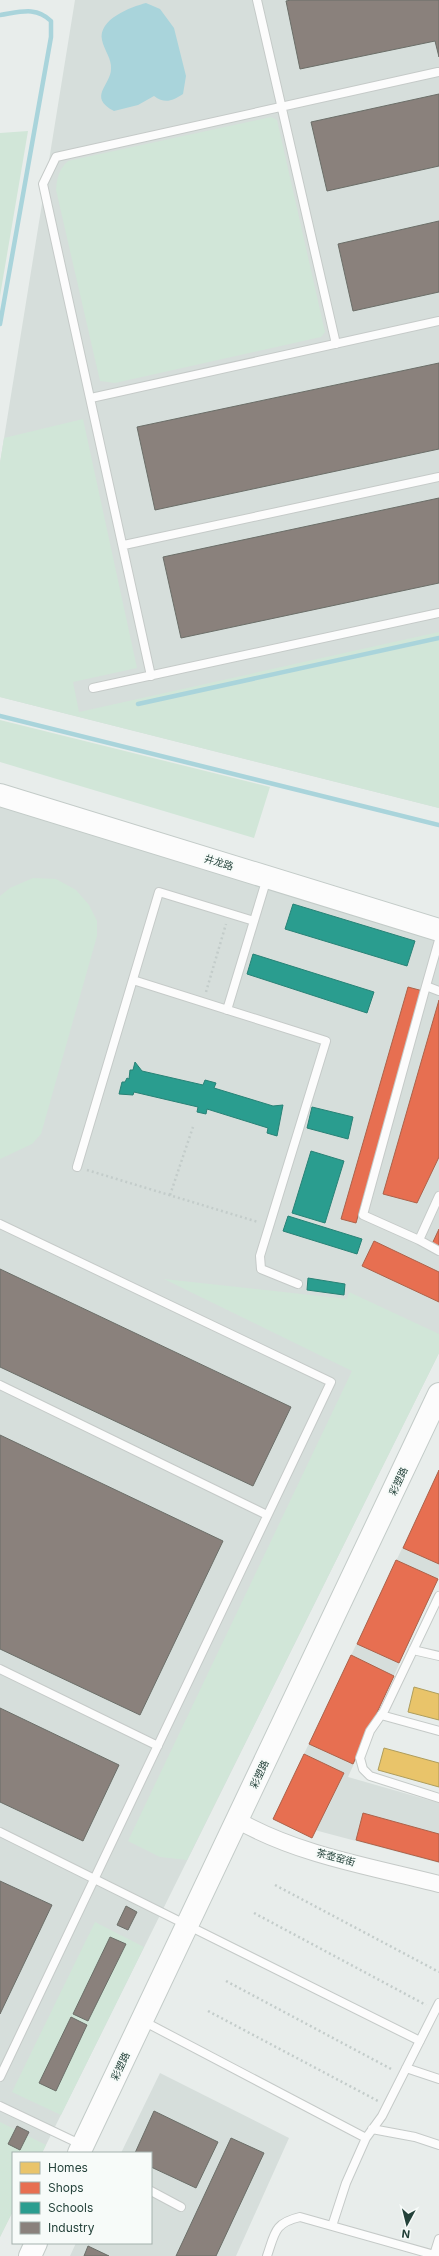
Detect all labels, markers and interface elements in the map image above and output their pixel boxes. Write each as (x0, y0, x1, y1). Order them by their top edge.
street label: 井龙路 (203, 852, 235, 872)
street label: 彩塑路 (386, 1465, 410, 1497)
street label: 彩塑路 (247, 1758, 271, 1790)
street label: 茶壶窑街 (315, 1846, 357, 1868)
street label: 彩塑路 (108, 2050, 132, 2082)
legend (12, 2152, 152, 2244)
text: Homes (48, 2160, 88, 2175)
text: Shops (48, 2180, 84, 2195)
text: Schools (48, 2200, 93, 2215)
north arrow (387, 2204, 427, 2244)
text: Industry (48, 2220, 95, 2235)
text: N (401, 2226, 411, 2241)

